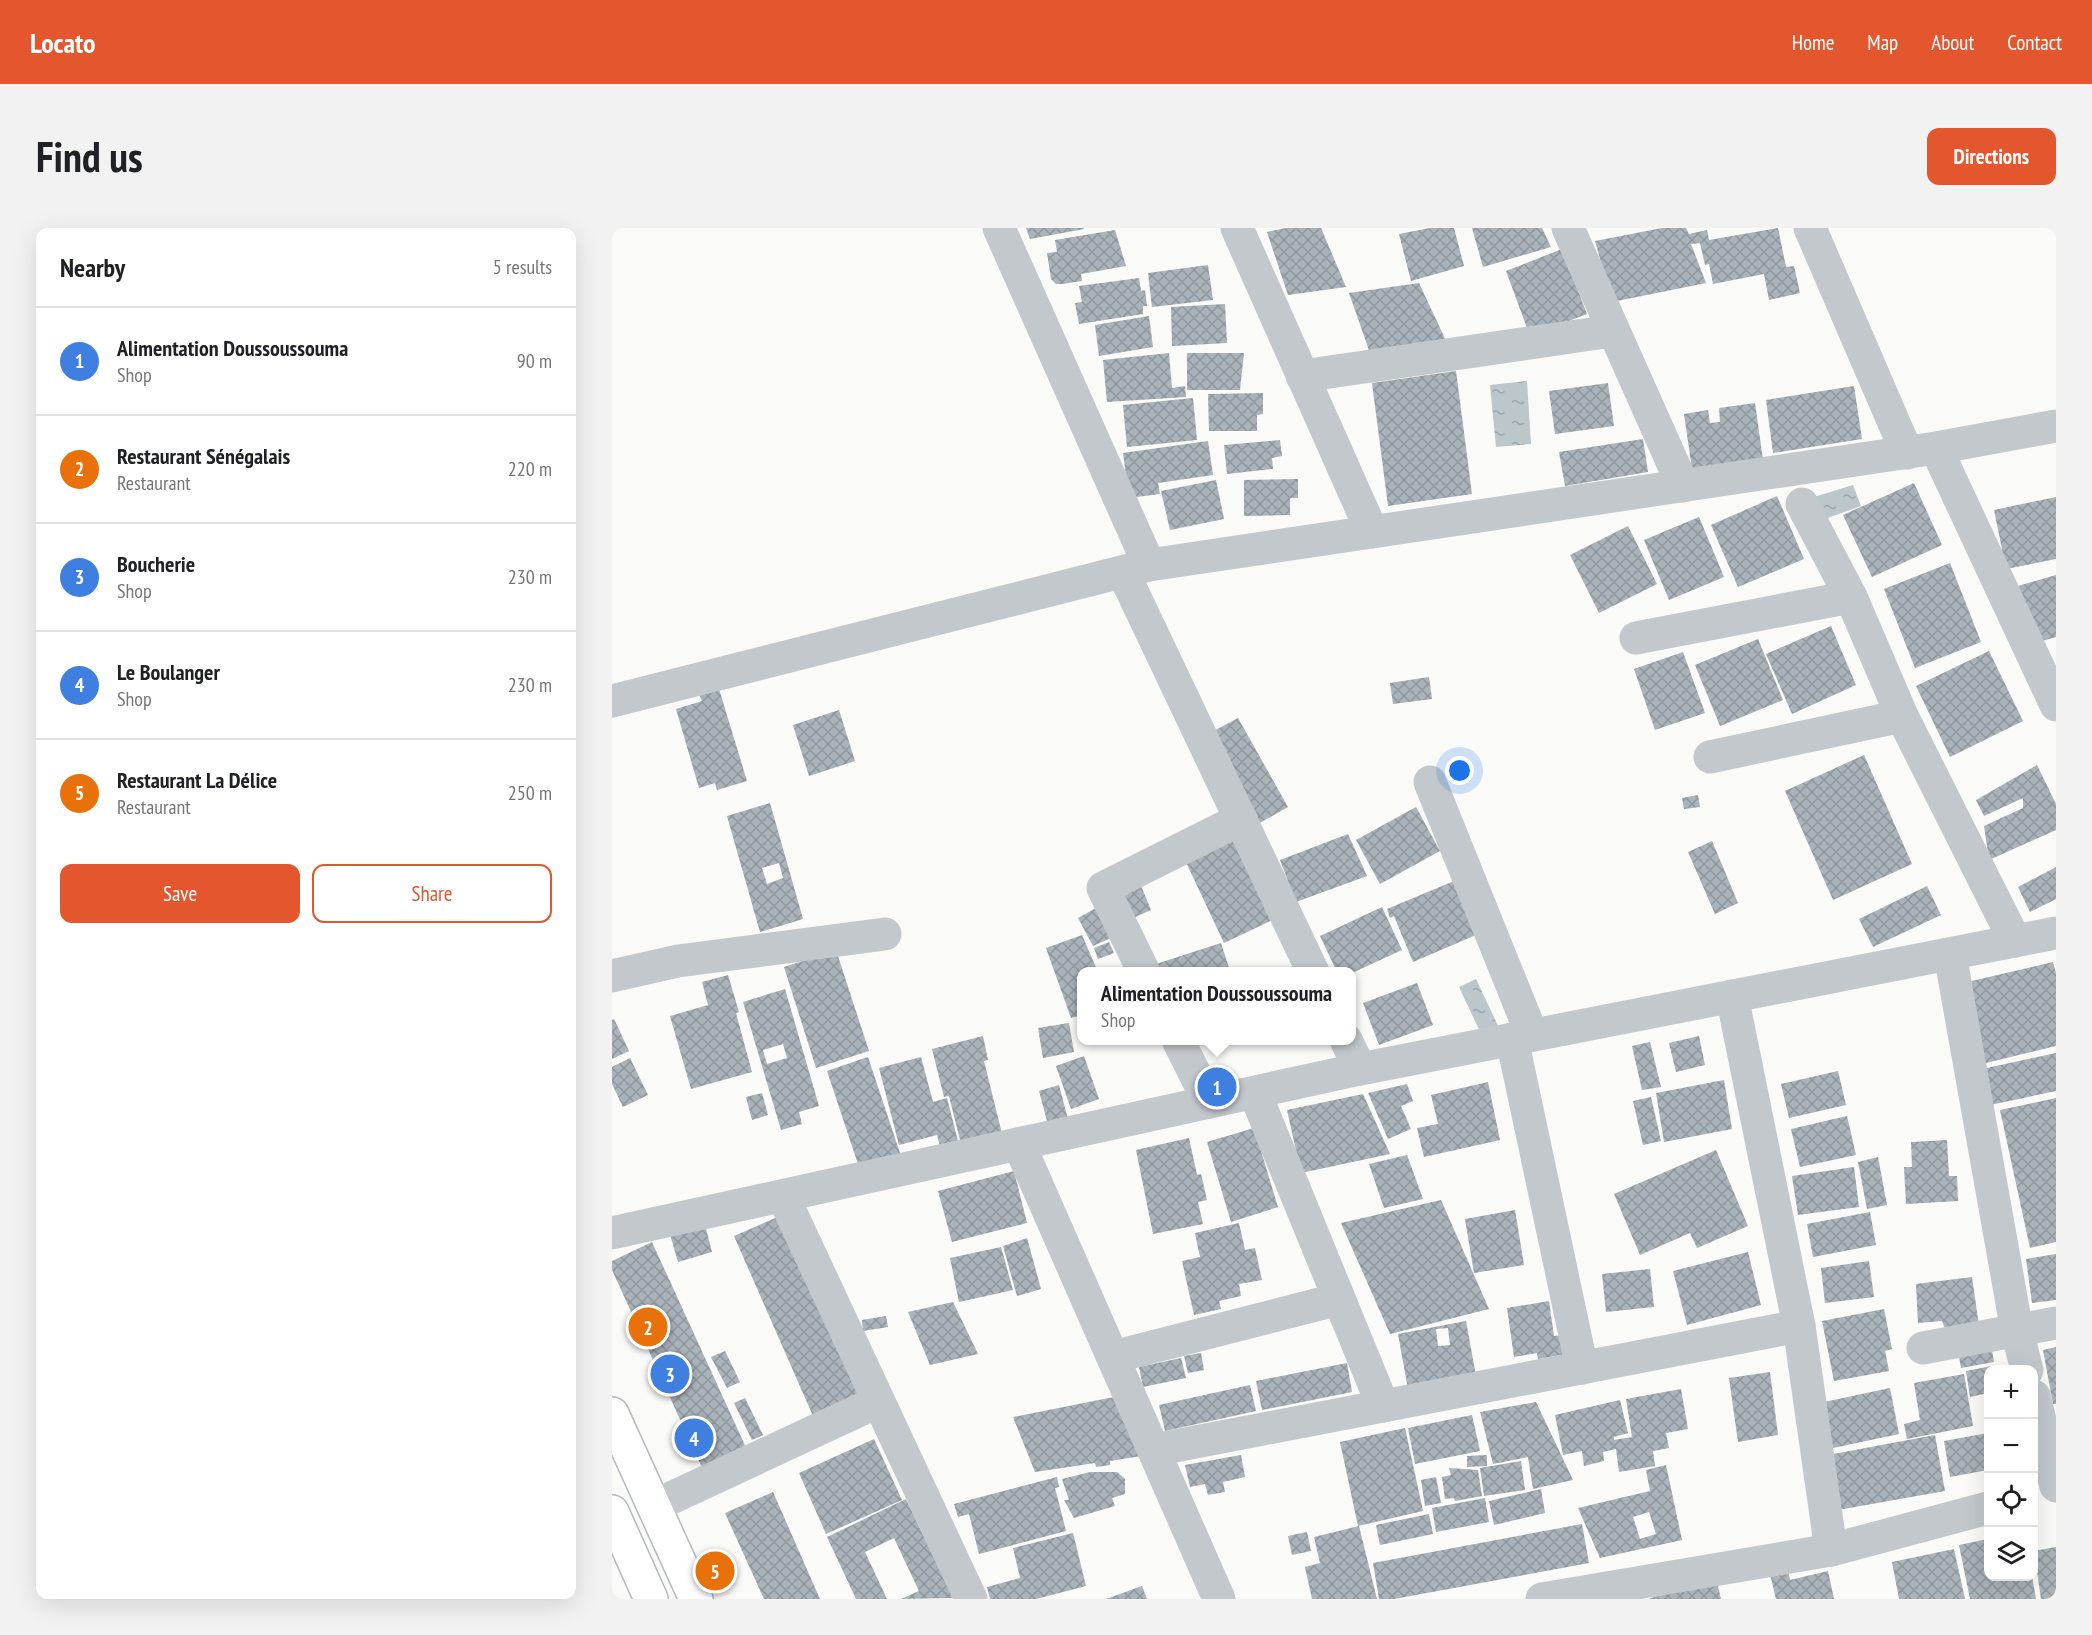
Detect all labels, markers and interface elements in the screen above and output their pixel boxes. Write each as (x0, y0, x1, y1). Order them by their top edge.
text: Locato (30, 24, 96, 61)
text: Home (1792, 29, 1834, 56)
text: Map (1867, 29, 1898, 56)
text: About (1931, 29, 1974, 56)
text: Contact (2007, 29, 2062, 56)
button: Directions (1927, 128, 2056, 185)
text: Find us (36, 129, 143, 184)
text: Nearby (60, 251, 125, 284)
text: 5 results (493, 254, 552, 280)
text: Alimentation Doussoussouma (117, 334, 348, 362)
text: 1 (75, 348, 84, 374)
text: 90 m (517, 348, 552, 374)
text: Shop (117, 362, 152, 388)
text: Restaurant Sénégalais (117, 442, 290, 470)
text: 2 (75, 456, 84, 482)
text: 220 m (508, 456, 552, 482)
text: Restaurant (117, 470, 191, 496)
text: Boucherie (117, 550, 195, 578)
text: 3 (75, 564, 84, 590)
text: 230 m (508, 564, 552, 590)
text: Shop (117, 578, 152, 604)
text: Le Boulanger (117, 658, 220, 686)
text: 4 (75, 672, 84, 698)
text: 230 m (508, 672, 552, 698)
text: Shop (117, 686, 152, 712)
your location (1445, 756, 1474, 785)
text: Restaurant La Délice (117, 766, 277, 794)
text: 5 (75, 780, 84, 806)
text: 250 m (508, 780, 552, 806)
text: Restaurant (117, 794, 191, 820)
button: Save (60, 864, 300, 923)
button: Share (312, 864, 552, 923)
popup (1077, 967, 1356, 1045)
text: Alimentation Doussoussouma (1101, 979, 1332, 1007)
text: Shop (1101, 1007, 1136, 1033)
pin: 1 (1198, 1064, 1236, 1110)
pin: 2 (628, 1304, 668, 1350)
pin: 3 (650, 1352, 690, 1396)
map controls (1984, 1365, 2038, 1581)
button: + (1984, 1365, 2038, 1419)
pin: 4 (674, 1416, 713, 1460)
button: − (1984, 1419, 2038, 1473)
button: locate (1984, 1473, 2038, 1527)
button: layers (1984, 1527, 2038, 1581)
pin: 5 (696, 1548, 734, 1594)

